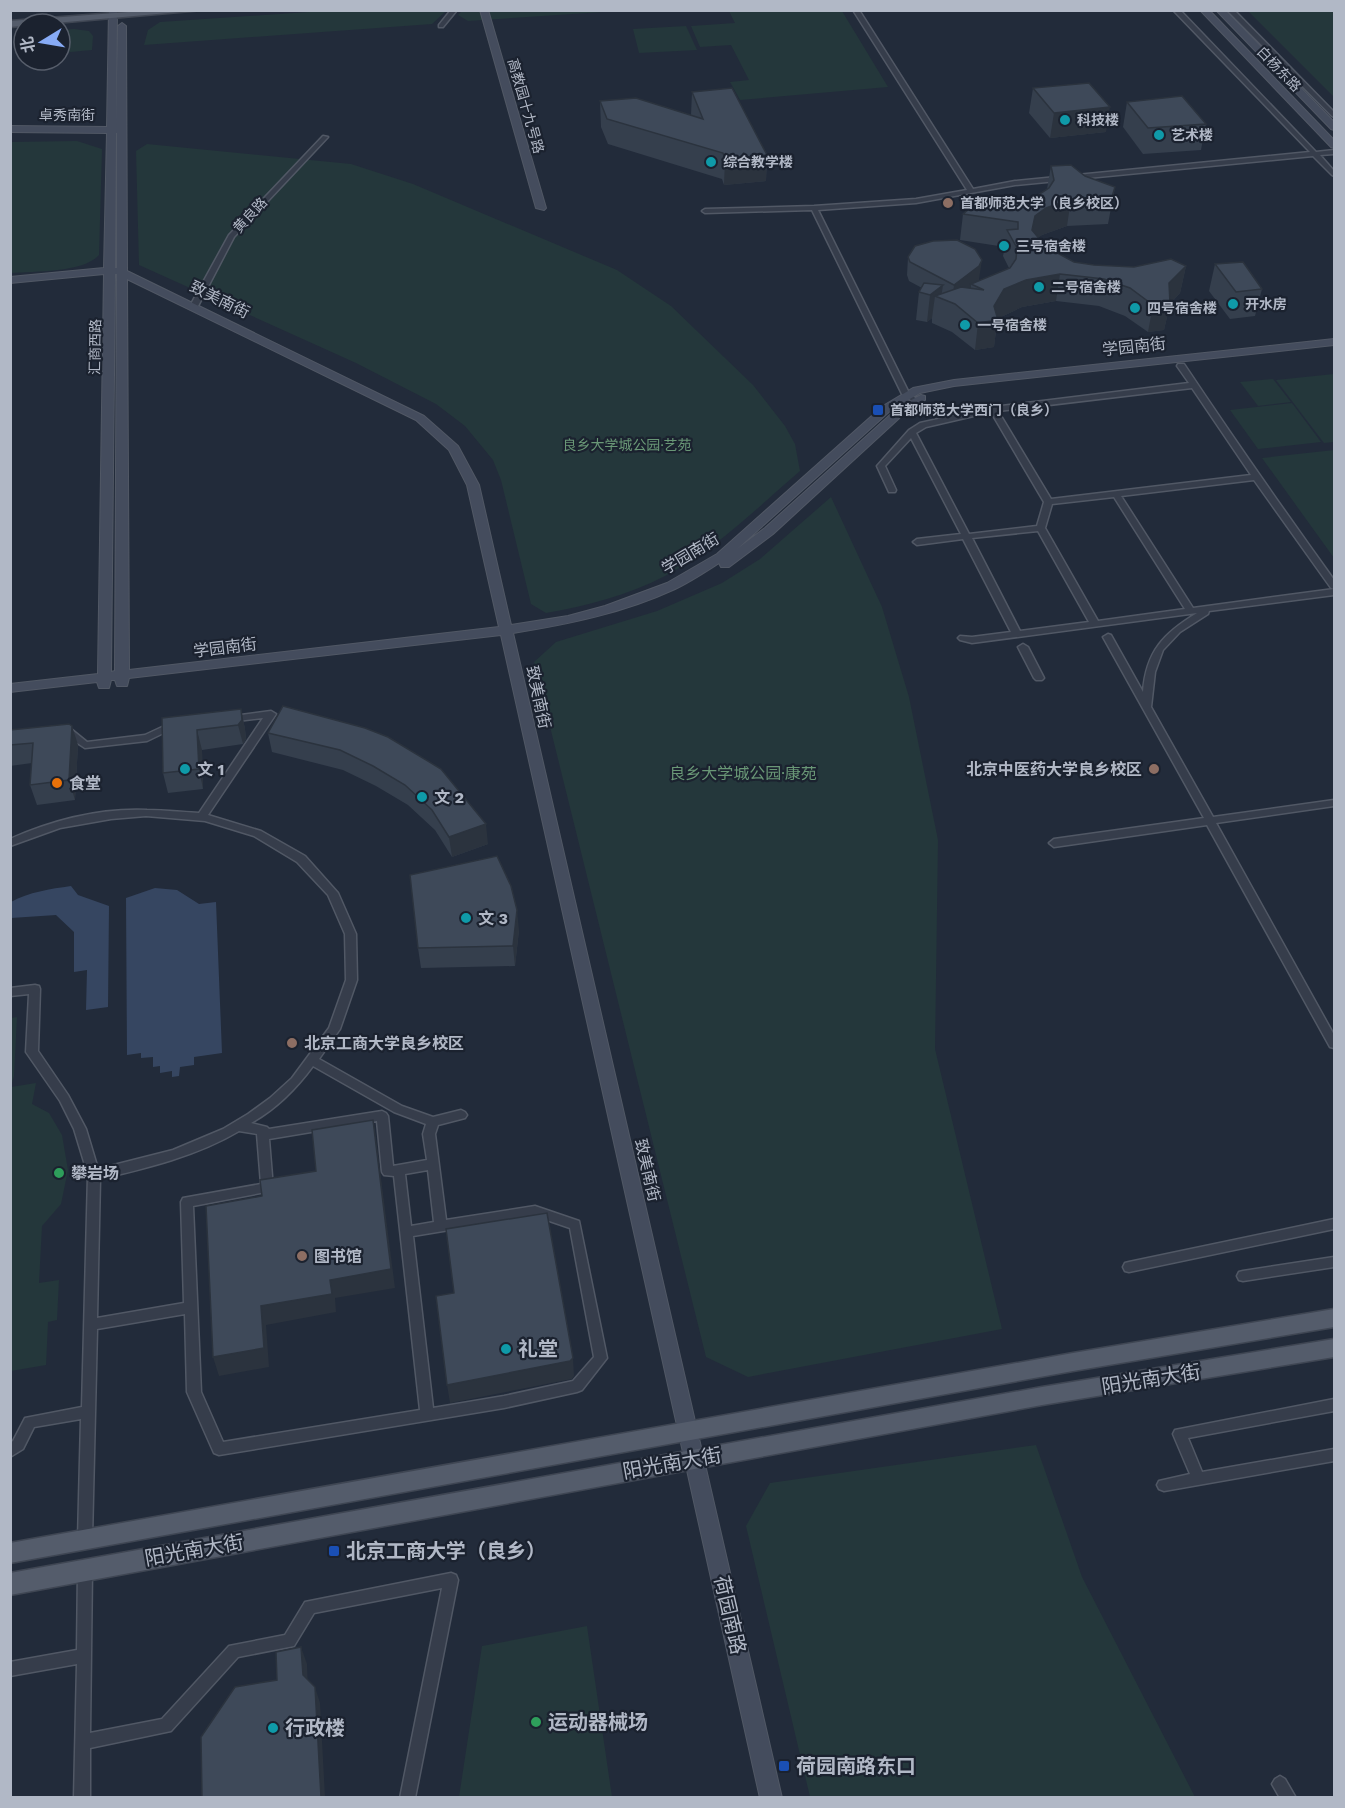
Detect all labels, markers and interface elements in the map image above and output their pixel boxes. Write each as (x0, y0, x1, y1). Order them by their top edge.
north arrow (12, 12, 72, 72)
text: 北 (17, 35, 39, 54)
street label: 白杨东路 (1254, 43, 1304, 95)
street label: 高教园十九号路 (505, 57, 547, 155)
street label: 卓秀南街 (39, 107, 95, 123)
place label: 科技楼 (1077, 112, 1119, 128)
marker: 科技楼 (1058, 113, 1072, 127)
place label: 艺术楼 (1171, 127, 1213, 143)
marker: 艺术楼 (1152, 128, 1166, 142)
place label: 综合教学楼 (723, 154, 793, 170)
marker: 综合教学楼 (704, 155, 718, 169)
street label: 黄良路 (230, 194, 270, 236)
place label: 首都师范大学（良乡校区） (960, 195, 1128, 211)
marker: 首都师范大学（良乡校区） (941, 196, 955, 210)
place label: 三号宿舍楼 (1016, 238, 1086, 254)
marker: 三号宿舍楼 (997, 239, 1011, 253)
street label: 致美南街 (187, 277, 253, 322)
place label: 二号宿舍楼 (1051, 279, 1121, 295)
marker: 二号宿舍楼 (1032, 280, 1046, 294)
place label: 开水房 (1245, 296, 1287, 312)
marker: 开水房 (1226, 297, 1240, 311)
place label: 四号宿舍楼 (1147, 300, 1217, 316)
marker: 四号宿舍楼 (1128, 301, 1142, 315)
place label: 一号宿舍楼 (977, 317, 1047, 333)
marker: 一号宿舍楼 (958, 318, 972, 332)
street label: 汇商西路 (87, 319, 103, 375)
street label: 学园南街 (1101, 334, 1167, 359)
place label: 首都师范大学西门（良乡） (890, 402, 1058, 418)
marker: 首都师范大学西门（良乡） (871, 403, 885, 417)
park label: 良乡大学城公园·艺苑 (562, 437, 692, 453)
street label: 学园南街 (658, 529, 723, 578)
street label: 学园南街 (192, 634, 258, 661)
street label: 致美南街 (523, 664, 554, 730)
place label: 文 1 (197, 760, 224, 779)
place label: 北京中医药大学良乡校区 (966, 760, 1142, 779)
marker: 文 1 (178, 762, 192, 776)
marker: 北京中医药大学良乡校区 (1147, 762, 1161, 776)
park label: 良乡大学城公园·康苑 (669, 764, 817, 783)
place label: 食堂 (69, 774, 101, 793)
marker: 食堂 (50, 776, 64, 790)
place label: 文 2 (434, 788, 464, 807)
marker: 文 2 (415, 790, 429, 804)
place label: 文 3 (478, 909, 508, 928)
marker: 文 3 (459, 911, 473, 925)
place label: 北京工商大学良乡校区 (304, 1034, 464, 1053)
marker: 北京工商大学良乡校区 (285, 1036, 299, 1050)
street label: 致美南街 (631, 1137, 664, 1203)
place label: 攀岩场 (71, 1164, 119, 1183)
marker: 攀岩场 (52, 1166, 66, 1180)
place label: 图书馆 (314, 1247, 362, 1266)
marker: 图书馆 (295, 1249, 309, 1263)
place label: 礼堂 (518, 1337, 558, 1361)
marker: 礼堂 (499, 1342, 513, 1356)
street label: 阳光南大街 (1100, 1359, 1202, 1399)
street label: 阳光南大街 (621, 1442, 723, 1484)
street label: 阳光南大街 (143, 1529, 245, 1571)
place label: 北京工商大学（良乡） (346, 1539, 546, 1563)
marker: 北京工商大学（良乡） (327, 1544, 341, 1558)
street label: 荷园南路 (709, 1573, 751, 1657)
place label: 运动器械场 (548, 1710, 648, 1734)
marker: 运动器械场 (529, 1715, 543, 1729)
place label: 行政楼 (285, 1716, 345, 1740)
marker: 行政楼 (266, 1721, 280, 1735)
place label: 荷园南路东口 (796, 1754, 916, 1778)
marker: 荷园南路东口 (777, 1759, 791, 1773)

